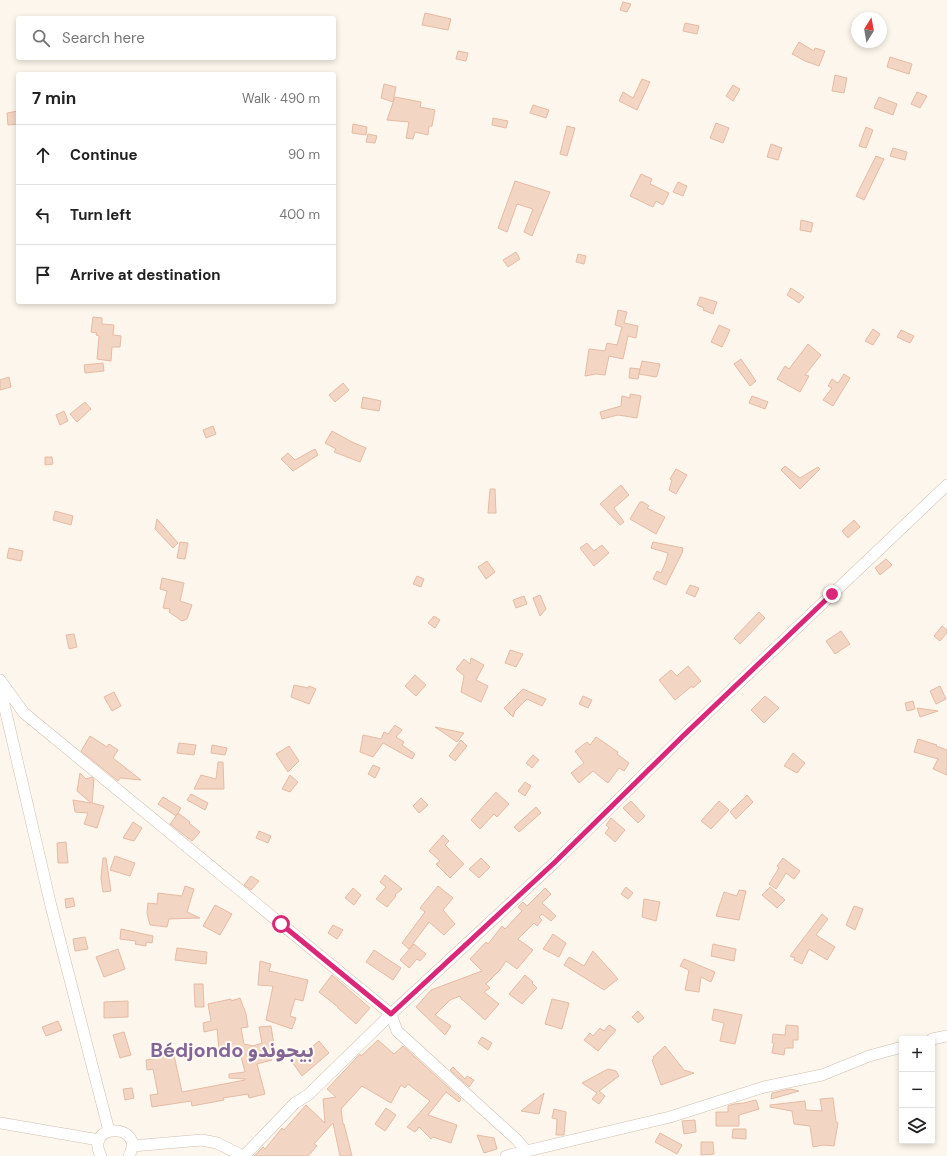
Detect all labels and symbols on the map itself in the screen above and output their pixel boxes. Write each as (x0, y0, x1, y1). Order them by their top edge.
north arrow (851, 12, 887, 48)
route end (823, 585, 841, 603)
route start (272, 915, 290, 933)
district label: Bédjondo بيجوندو (150, 1037, 314, 1063)

